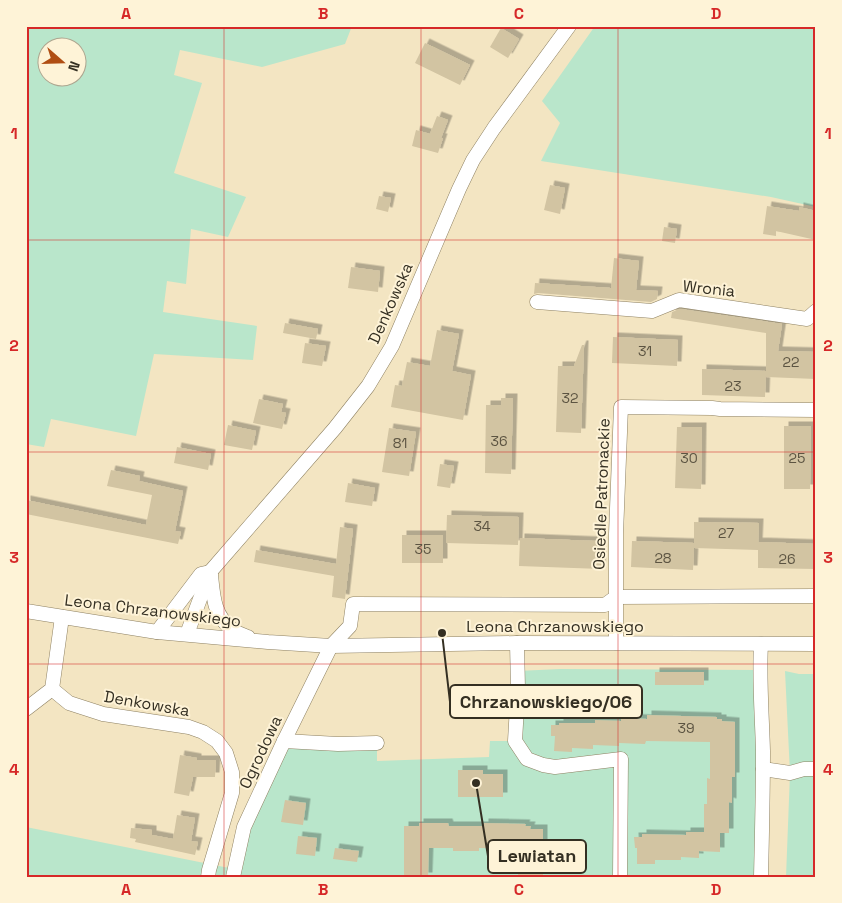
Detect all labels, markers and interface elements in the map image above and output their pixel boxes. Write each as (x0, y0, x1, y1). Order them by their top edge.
text: A (121, 3, 131, 24)
text: B (318, 3, 328, 24)
text: C (514, 3, 524, 24)
text: D (711, 3, 721, 24)
north arrow (38, 38, 88, 88)
text: N (64, 59, 84, 74)
text: 1 (10, 123, 18, 144)
text: 1 (824, 123, 832, 144)
street label: Denkowska (363, 259, 418, 347)
street label: Wronia (682, 275, 736, 302)
text: 2 (9, 335, 19, 356)
text: 2 (823, 335, 833, 356)
house number: 31 (638, 342, 652, 360)
house number: 22 (783, 353, 799, 371)
house number: 23 (725, 377, 741, 395)
house number: 32 (562, 389, 578, 407)
street label: Osiedle Patronackie (588, 418, 615, 570)
house number: 36 (490, 432, 508, 450)
house number: 81 (393, 434, 407, 452)
house number: 30 (680, 449, 698, 467)
house number: 25 (789, 449, 805, 467)
house number: 34 (473, 517, 491, 535)
house number: 27 (718, 524, 734, 542)
house number: 35 (415, 540, 431, 558)
text: 3 (9, 547, 19, 568)
text: 3 (823, 547, 833, 568)
house number: 28 (654, 549, 672, 567)
house number: 26 (778, 550, 796, 568)
street label: Leona Chrzanowskiego (64, 589, 242, 632)
street label: Leona Chrzanowskiego (466, 616, 644, 637)
callout: Chrzanowskiego/06 (450, 685, 642, 718)
street label: Denkowska (102, 686, 191, 721)
text: Chrzanowskiego/06 (460, 690, 632, 713)
street label: Ogrodowa (234, 712, 287, 792)
house number: 39 (677, 719, 695, 737)
text: 4 (9, 759, 19, 780)
text: 4 (823, 759, 833, 780)
callout: Lewiatan (488, 840, 586, 873)
text: Lewiatan (498, 844, 576, 867)
text: A (121, 879, 131, 900)
text: B (318, 879, 328, 900)
text: C (514, 879, 524, 900)
text: D (711, 879, 721, 900)

